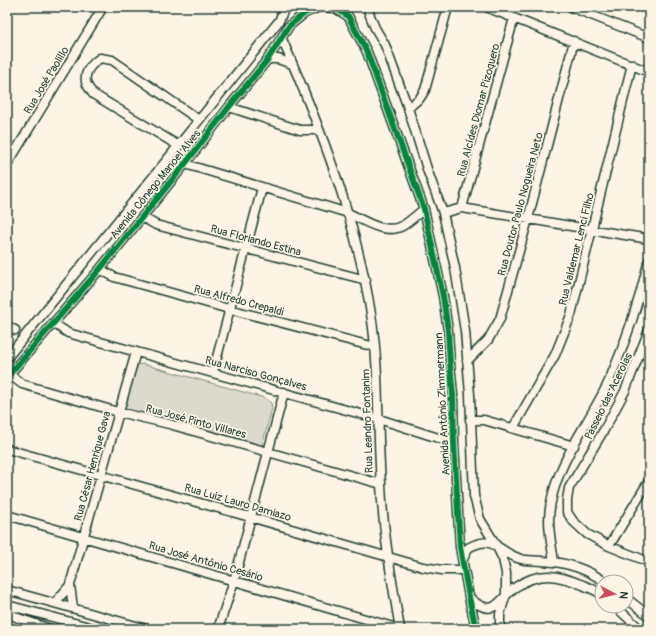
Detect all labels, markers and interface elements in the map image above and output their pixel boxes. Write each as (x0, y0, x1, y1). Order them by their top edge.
street label: Rua Alcídes Diomar Pizoquero (454, 42, 503, 178)
street label: Rua José Paolillo (21, 44, 72, 116)
street label: Avenida Cônego Manoel Alves (107, 127, 203, 241)
street label: Rua Doutor Paulo Nogueira Neto (495, 131, 546, 277)
street label: Rua Valdemar Lenci Filho (556, 191, 597, 307)
street label: Rua Floriando Estina (209, 222, 303, 259)
street label: Rua Alfredo Crepaldi (193, 282, 285, 319)
street label: Avenida Antônio Zimmermann (432, 332, 453, 476)
street label: Passeio das Acerolas (582, 351, 635, 442)
street label: Rua Narciso Gonçalves (204, 354, 308, 393)
street label: Rua Leandro Fontanim (359, 368, 376, 473)
street label: Rua José Pinto Villares (144, 402, 248, 441)
street label: Rua César Henrique Gava (72, 410, 113, 522)
street label: Rua Luiz Lauro Damiazo (183, 481, 293, 524)
street label: Rua José Antônio Cesário (147, 539, 264, 584)
north arrow (594, 574, 634, 614)
text: N (616, 591, 630, 600)

